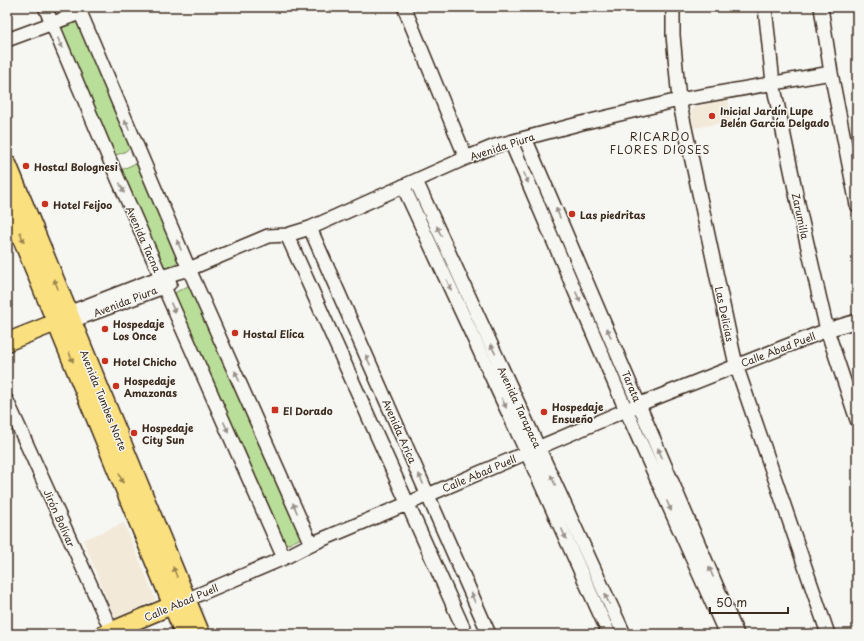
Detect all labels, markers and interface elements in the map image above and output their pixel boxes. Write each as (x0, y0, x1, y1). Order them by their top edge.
one-way arrow (58, 37, 64, 49)
place label: Inicial Jardín Lupe Belén García Delgado (720, 103, 829, 130)
marker: Inicial Jardín Lupe Belén García Delgado (707, 111, 717, 121)
one-way arrow (124, 119, 130, 131)
street label: Avenida Piura (468, 128, 537, 164)
district label: RICARDO FLORES DIOSES (610, 128, 710, 158)
place label: Hostal Bolognesi (34, 159, 118, 174)
marker: Hostal Bolognesi (21, 161, 31, 171)
one-way arrow (524, 172, 530, 184)
one-way arrow (119, 183, 125, 194)
street label: Zarumilla (789, 192, 813, 241)
place label: Hotel Feijoo (53, 197, 112, 212)
marker: Hotel Feijoo (40, 199, 50, 209)
street label: Avenida Tacna (123, 204, 166, 275)
one-way arrow (555, 207, 561, 219)
place label: Las piedritas (580, 207, 646, 222)
marker: Las piedritas (567, 209, 577, 219)
one-way arrow (436, 225, 443, 237)
one-way arrow (19, 232, 25, 244)
one-way arrow (176, 239, 182, 250)
one-way arrow (52, 277, 58, 289)
one-way arrow (446, 280, 452, 291)
street label: Avenida Piura (91, 282, 160, 320)
street label: Las Delicias (712, 285, 738, 343)
one-way arrow (575, 292, 581, 304)
one-way arrow (170, 302, 176, 313)
place label: Hospedaje Los Once (113, 316, 165, 343)
marker: Hospedaje Los Once (100, 324, 110, 334)
place label: Hostal Elica (243, 326, 305, 341)
one-way arrow (606, 326, 612, 338)
marker: Hostal Elica (230, 328, 240, 338)
street label: Calle Abad Puell (738, 328, 818, 370)
one-way arrow (490, 344, 496, 355)
street label: Avenida Tumbes Norte (77, 347, 131, 453)
one-way arrow (69, 352, 75, 364)
place label: Hotel Chicho (113, 354, 177, 369)
one-way arrow (365, 354, 371, 366)
marker: Hotel Chicho (100, 356, 110, 366)
street label: Avenida Tarapaca (495, 364, 546, 451)
street label: Tarata (619, 368, 646, 405)
one-way arrow (234, 371, 240, 382)
place label: Hospedaje Amazonas (124, 373, 177, 400)
marker: Hospedaje Amazonas (111, 381, 121, 391)
street label: Avenida Arica (379, 397, 421, 466)
one-way arrow (501, 397, 507, 409)
place label: Hospedaje Ensueño (552, 399, 604, 426)
place label: El Dorado (283, 403, 333, 418)
marker: El Dorado (270, 405, 280, 415)
marker: Hospedaje Ensueño (539, 407, 549, 417)
place label: Hospedaje City Sun (142, 420, 194, 447)
one-way arrow (223, 421, 229, 432)
marker: Hospedaje City Sun (129, 428, 139, 438)
one-way arrow (657, 447, 663, 458)
street label: Calle Abad Puell (440, 451, 518, 495)
one-way arrow (118, 472, 124, 484)
one-way arrow (418, 473, 424, 485)
one-way arrow (550, 475, 556, 486)
street label: Jirón Bolívar (41, 487, 80, 550)
one-way arrow (666, 501, 672, 512)
one-way arrow (292, 502, 298, 514)
one-way arrow (561, 528, 567, 540)
one-way arrow (171, 566, 177, 578)
one-way arrow (708, 567, 714, 578)
street label: Calle Abad Puell (142, 580, 220, 624)
scale bar (710, 589, 788, 615)
one-way arrow (470, 593, 476, 604)
one-way arrow (604, 593, 610, 604)
text: 50 m (716, 593, 747, 611)

